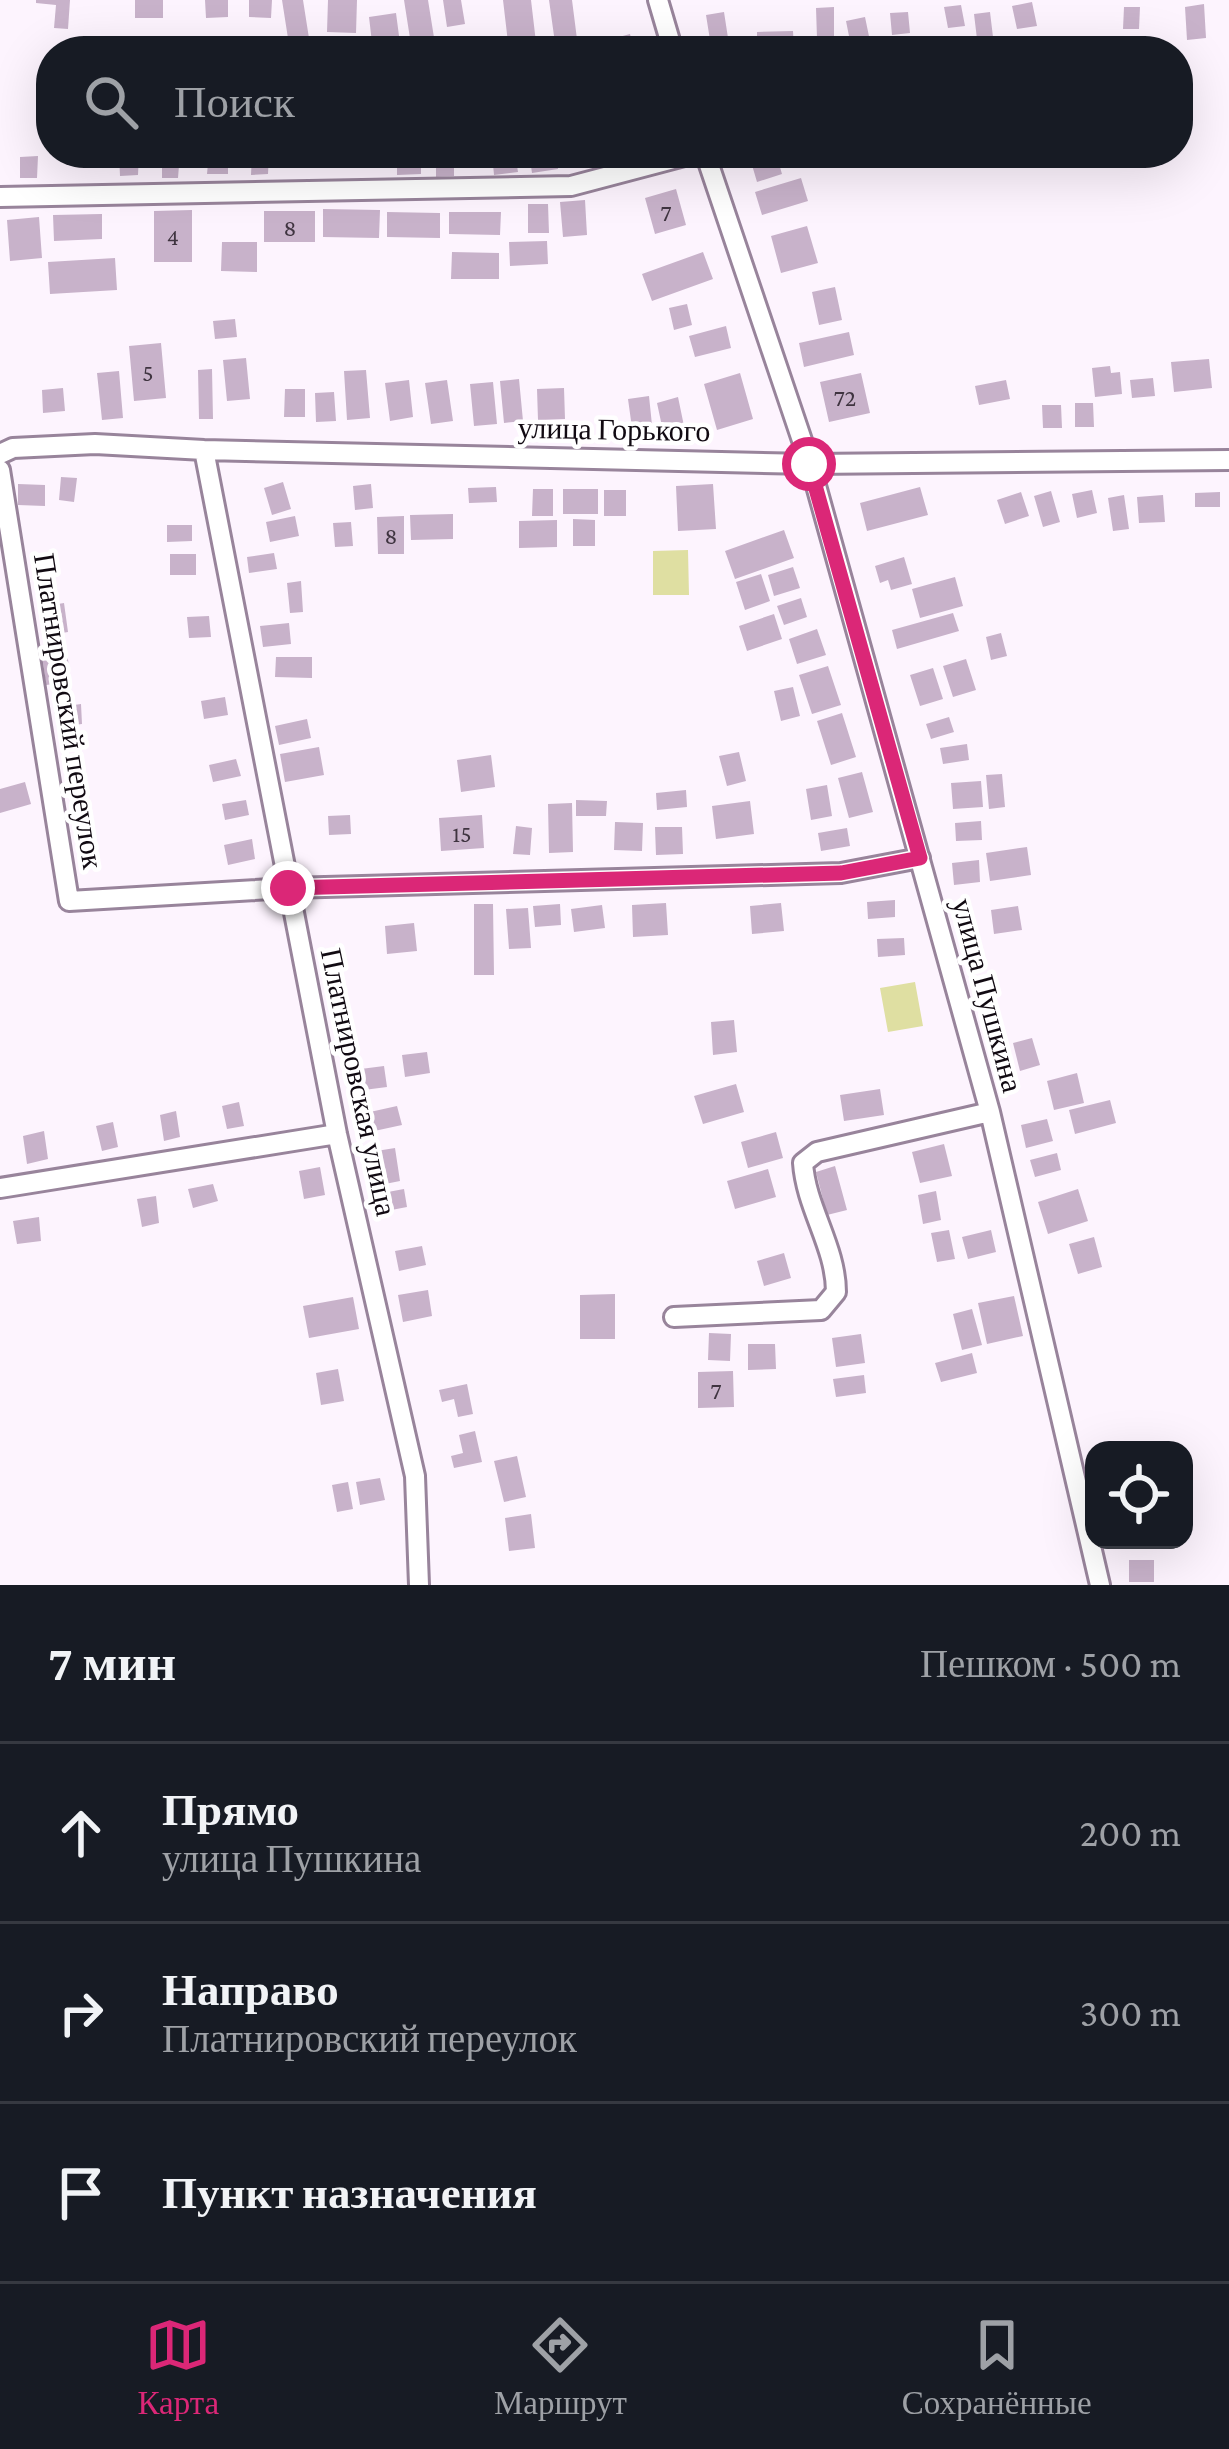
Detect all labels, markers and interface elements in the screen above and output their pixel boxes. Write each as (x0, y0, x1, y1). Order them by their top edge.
search box (36, 36, 1193, 168)
icon: search (78, 69, 144, 135)
text: Поиск (174, 77, 295, 127)
house number: 7 (660, 199, 672, 226)
house number: 8 (284, 214, 296, 241)
house number: 4 (167, 223, 179, 250)
house number: 5 (142, 359, 154, 386)
house number: 72 (834, 384, 856, 411)
street label: улица Горького (517, 411, 711, 447)
route start (782, 437, 836, 491)
house number: 8 (385, 522, 397, 549)
street label: Платнировский переулок (28, 551, 110, 872)
house number: 15 (452, 820, 472, 847)
route end (261, 861, 315, 915)
street label: улица Пушкина (946, 894, 1030, 1096)
street label: Платнировская улица (315, 945, 403, 1219)
house number: 7 (710, 1377, 722, 1404)
map controls (1085, 1441, 1193, 1549)
button: locate (1085, 1441, 1193, 1549)
text: 7 мин (48, 1634, 176, 1691)
text: Пешком · 500 m (920, 1642, 1181, 1685)
text: Прямо (162, 1785, 299, 1835)
icon: ahead (48, 1800, 114, 1866)
text: 200 m (1080, 1811, 1181, 1854)
text: улица Пушкина (162, 1837, 421, 1880)
text: Направо (162, 1965, 339, 2015)
icon: right (48, 1980, 114, 2046)
text: 300 m (1080, 1991, 1181, 2034)
text: Платнировский переулок (162, 2017, 577, 2060)
icon: arrive (48, 2160, 114, 2226)
text: Пункт назначения (162, 2168, 537, 2218)
tab: Карта (137, 2312, 219, 2422)
tab: Маршрут (494, 2312, 627, 2422)
tab: Сохранённые (902, 2312, 1092, 2422)

